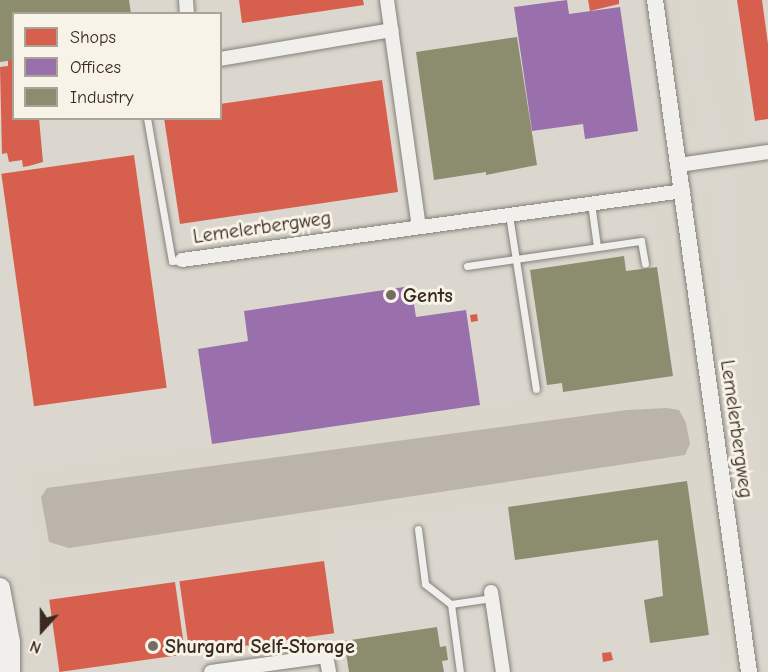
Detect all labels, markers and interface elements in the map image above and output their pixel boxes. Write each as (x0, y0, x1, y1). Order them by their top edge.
legend (12, 12, 222, 120)
text: Shops (70, 27, 116, 48)
text: Offices (70, 57, 121, 78)
text: Industry (70, 87, 134, 108)
street label: Lemelerbergweg (191, 205, 333, 249)
place label: Gents (403, 283, 453, 307)
marker: Gents (384, 288, 398, 302)
street label: Lemelerbergweg (715, 358, 759, 500)
north arrow (12, 600, 72, 660)
place label: Shurgard Self-Storage (165, 634, 355, 658)
text: N (27, 637, 44, 657)
marker: Shurgard Self-Storage (146, 639, 160, 653)

